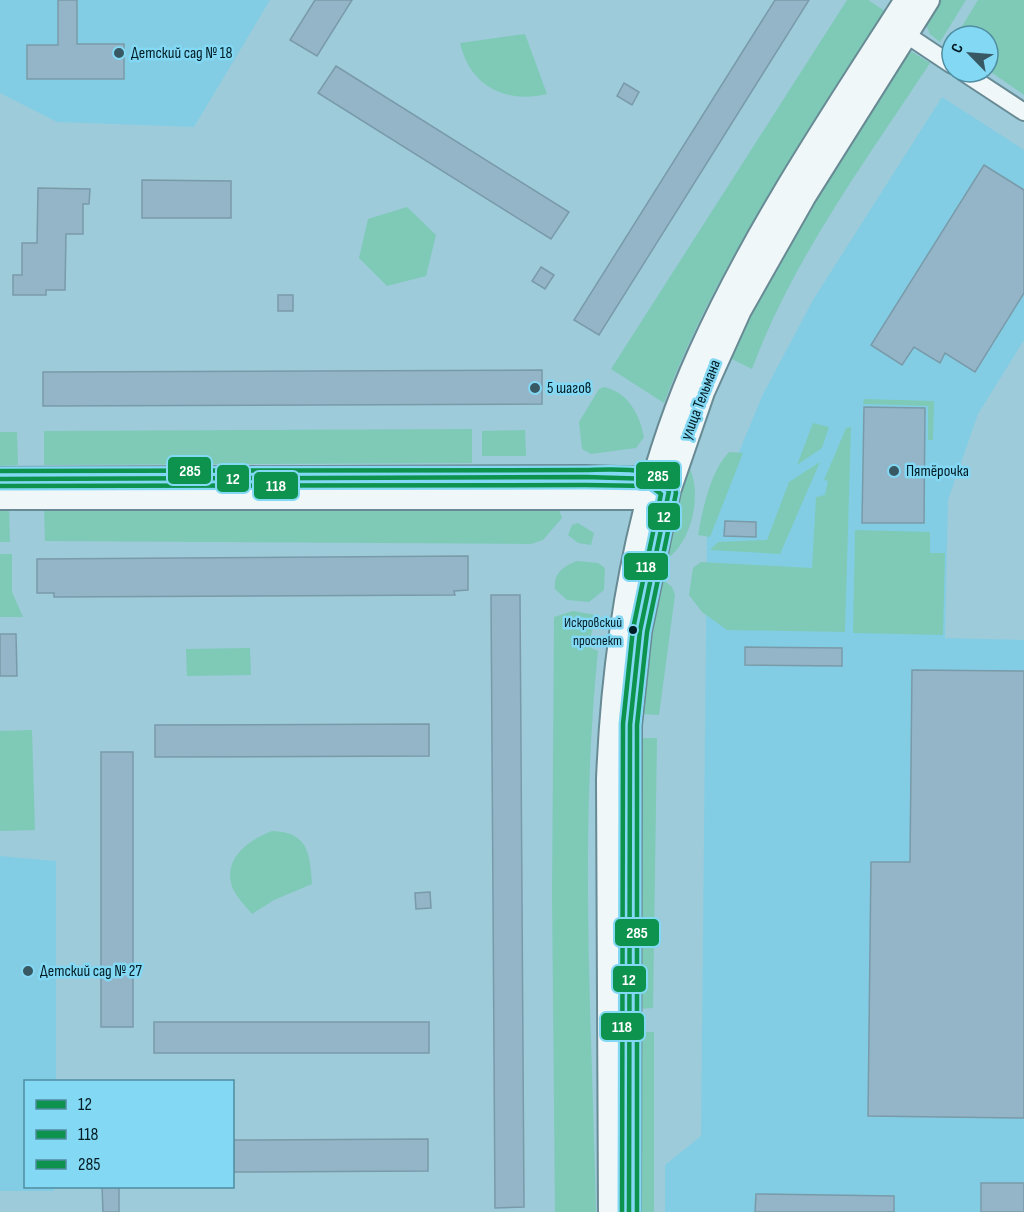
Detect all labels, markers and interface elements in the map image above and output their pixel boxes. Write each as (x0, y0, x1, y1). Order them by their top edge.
north arrow (940, 24, 1000, 84)
text: С (947, 41, 968, 56)
place label: Детский сад № 18 (131, 44, 232, 63)
marker: Детский сад № 18 (112, 46, 126, 60)
street label: улица Тельмана (677, 357, 725, 443)
place label: 5 шагов (547, 379, 591, 398)
marker: 5 шагов (528, 381, 542, 395)
line badge: 285 (167, 456, 212, 485)
line badge: 285 (635, 461, 681, 490)
text: 285 (179, 462, 201, 481)
place label: Пятёрочка (906, 462, 969, 481)
line badge: 12 (216, 464, 250, 493)
marker: Пятёрочка (887, 464, 901, 478)
text: 285 (647, 467, 669, 486)
text: 12 (226, 470, 240, 489)
line badge: 118 (253, 471, 299, 500)
text: 118 (266, 477, 286, 496)
line badge: 12 (647, 502, 681, 531)
text: 12 (657, 508, 671, 527)
line badge: 118 (623, 552, 669, 581)
text: 118 (636, 558, 656, 577)
place label: Искровский проспект (564, 614, 622, 649)
marker: Искровский проспект (627, 624, 639, 636)
line badge: 285 (614, 918, 660, 947)
text: 285 (626, 924, 648, 943)
place label: Детский сад № 27 (40, 962, 142, 981)
marker: Детский сад № 27 (21, 964, 35, 978)
line badge: 12 (612, 965, 647, 993)
text: 12 (622, 971, 636, 990)
line badge: 118 (600, 1012, 645, 1041)
text: 118 (612, 1018, 632, 1037)
legend (24, 1080, 234, 1188)
text: 12 (78, 1094, 92, 1115)
text: 118 (78, 1124, 99, 1145)
text: 285 (78, 1154, 101, 1175)

